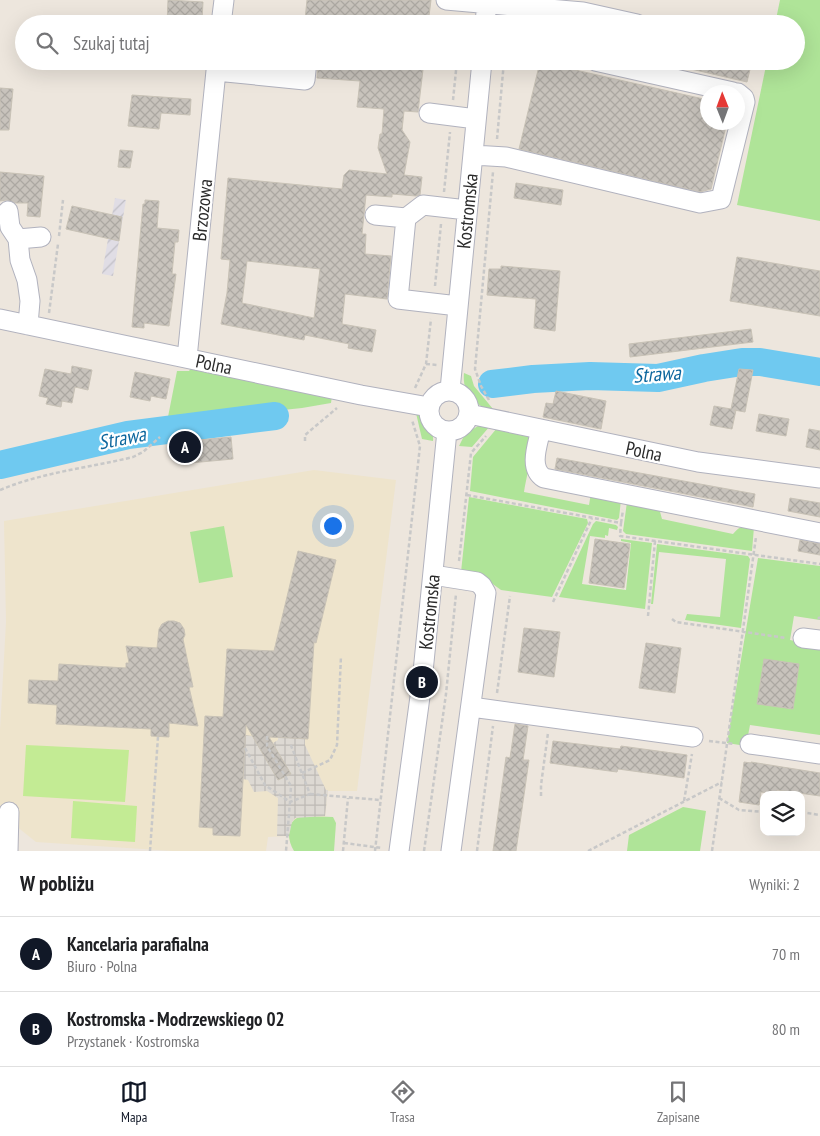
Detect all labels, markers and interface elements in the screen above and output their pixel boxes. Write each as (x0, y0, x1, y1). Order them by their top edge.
search box (15, 15, 805, 70)
icon: search (33, 29, 61, 57)
text: Szukaj tutaj (73, 31, 150, 55)
north arrow (700, 85, 745, 130)
street label: Kostromska (451, 172, 483, 250)
street label: Brzozowa (187, 178, 217, 242)
street label: Polna (194, 348, 234, 380)
water label: Strawa (632, 359, 683, 389)
water label: Strawa (96, 421, 149, 455)
pin: A (169, 428, 201, 466)
street label: Polna (624, 435, 664, 467)
your location (320, 513, 346, 539)
street label: Kostromska (413, 573, 445, 651)
pin: B (406, 663, 438, 701)
map controls (760, 791, 805, 836)
button: layers (760, 791, 805, 836)
text: W pobliżu (20, 870, 94, 897)
text: Wyniki: 2 (749, 874, 800, 894)
text: Kancelaria parafialna (67, 932, 209, 956)
text: A (32, 944, 40, 964)
text: 70 m (772, 944, 800, 964)
text: Biuro · Polna (67, 956, 137, 976)
text: Kostromska - Modrzewskiego 02 (67, 1007, 285, 1031)
text: B (32, 1019, 40, 1039)
text: 80 m (772, 1019, 800, 1039)
text: Przystanek · Kostromska (67, 1031, 199, 1051)
tab: Mapa (120, 1078, 148, 1126)
tab: Trasa (389, 1078, 417, 1126)
tab: Zapisane (657, 1078, 700, 1126)

